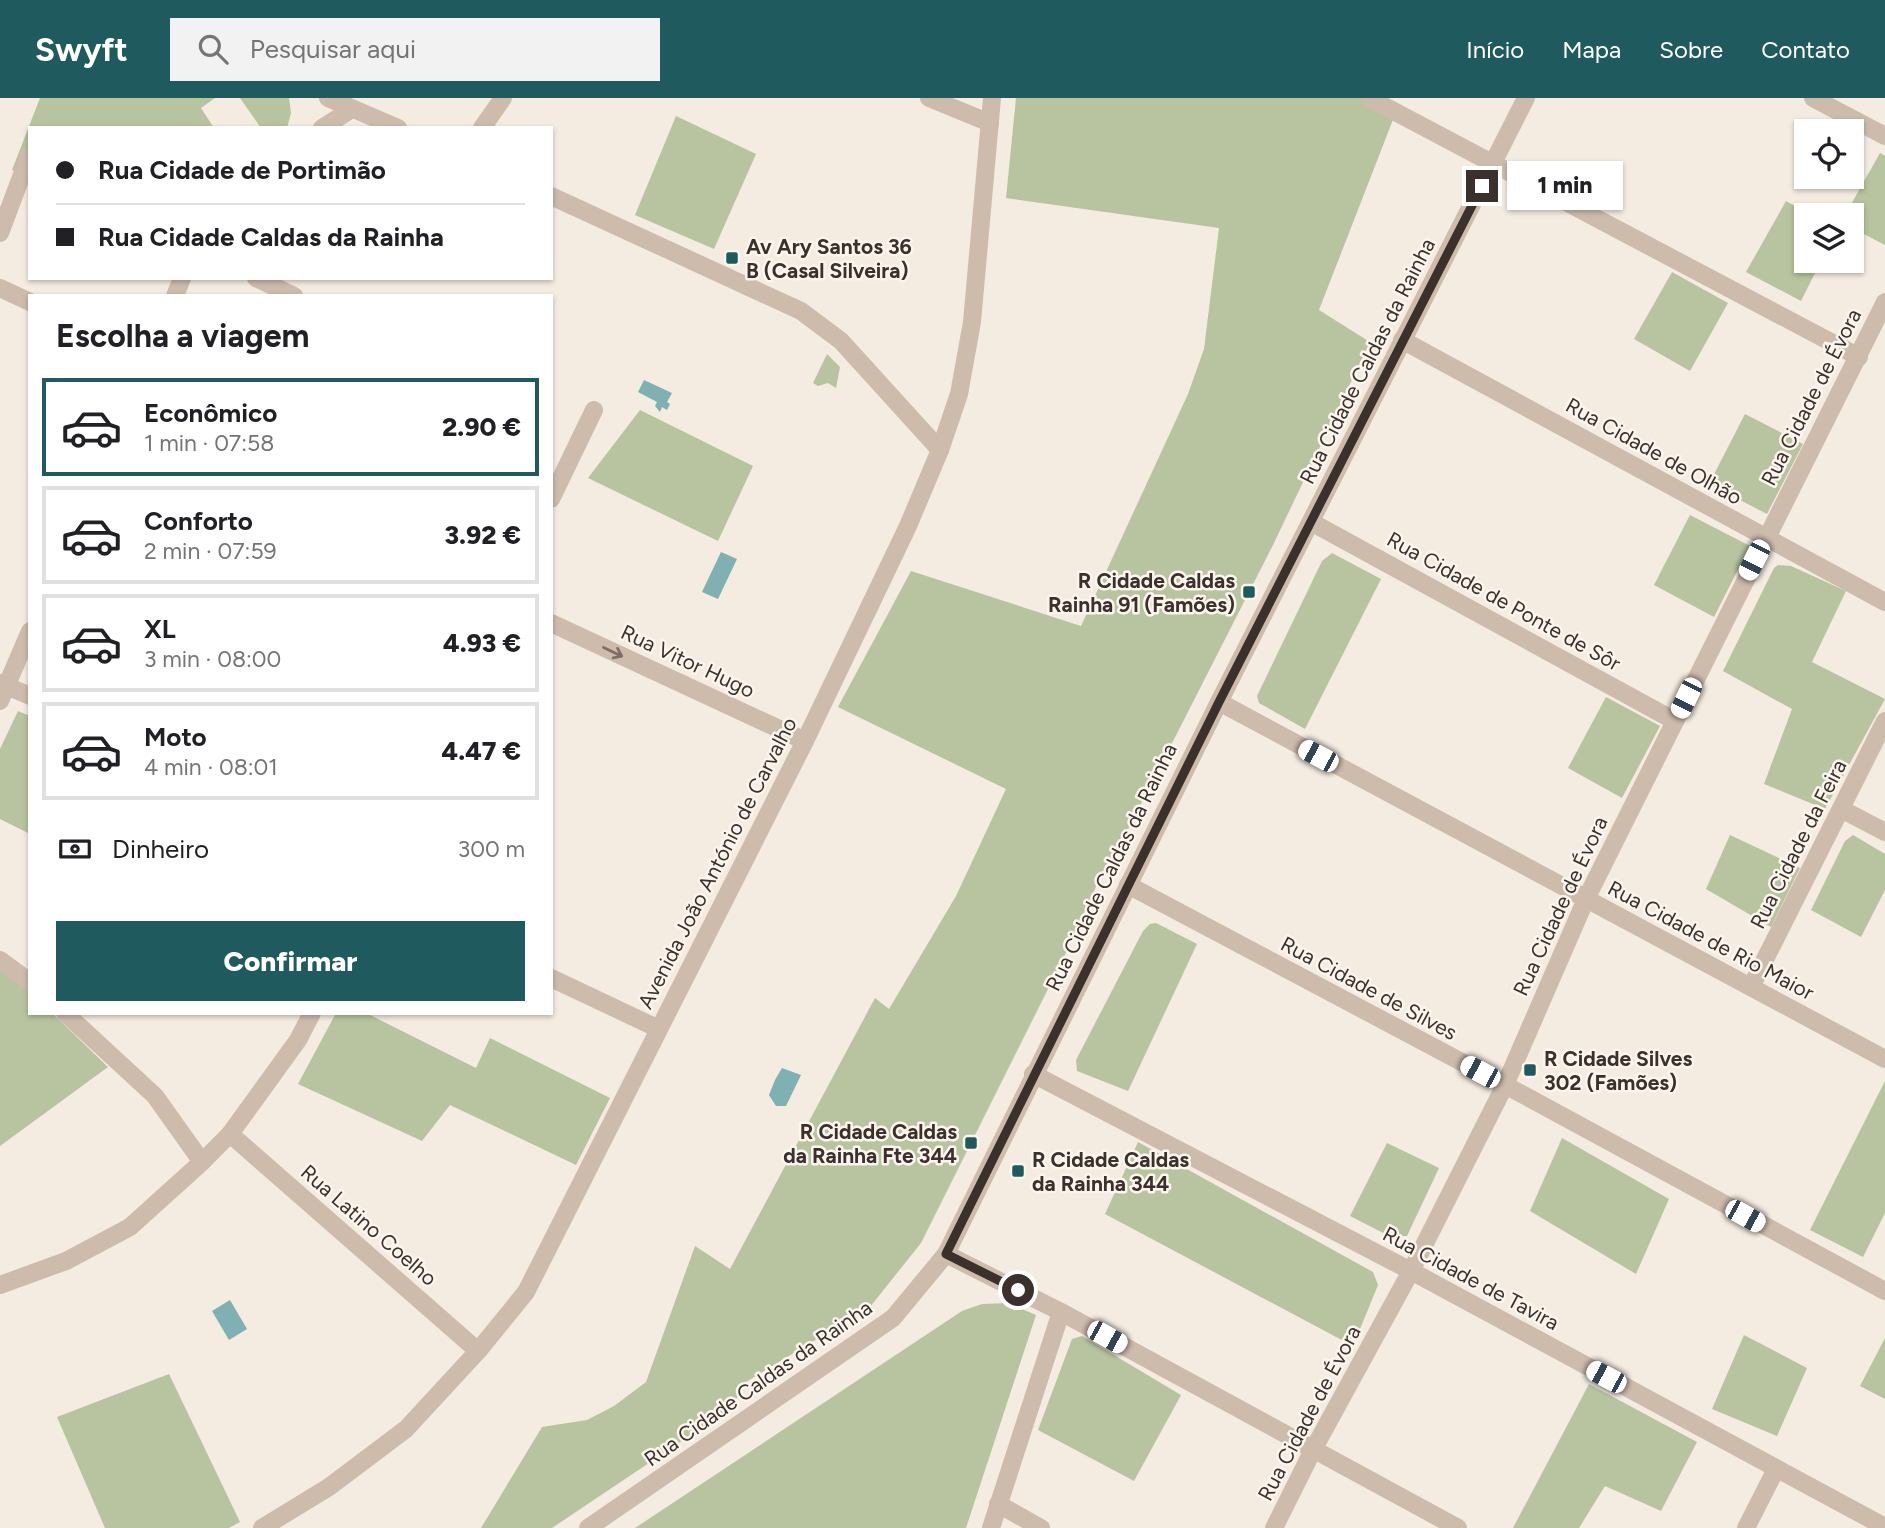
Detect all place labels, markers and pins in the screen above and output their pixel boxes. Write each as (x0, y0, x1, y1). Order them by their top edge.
place label: Av Ary Santos 36 B (Casal Silveira) (746, 234, 912, 283)
marker: Av Ary Santos 36 B (Casal Silveira) (724, 250, 740, 266)
place label: R Cidade Caldas Rainha 91 (Famões) (1048, 568, 1235, 617)
marker: R Cidade Caldas Rainha 91 (Famões) (1241, 584, 1257, 600)
place label: R Cidade Silves 302 (Famões) (1544, 1046, 1692, 1095)
marker: R Cidade Silves 302 (Famões) (1522, 1062, 1538, 1078)
place label: R Cidade Caldas da Rainha Fte 344 (783, 1119, 957, 1168)
marker: R Cidade Caldas da Rainha Fte 344 (963, 1135, 979, 1151)
place label: R Cidade Caldas da Rainha 344 (1032, 1147, 1189, 1196)
marker: R Cidade Caldas da Rainha 344 (1010, 1163, 1026, 1179)

